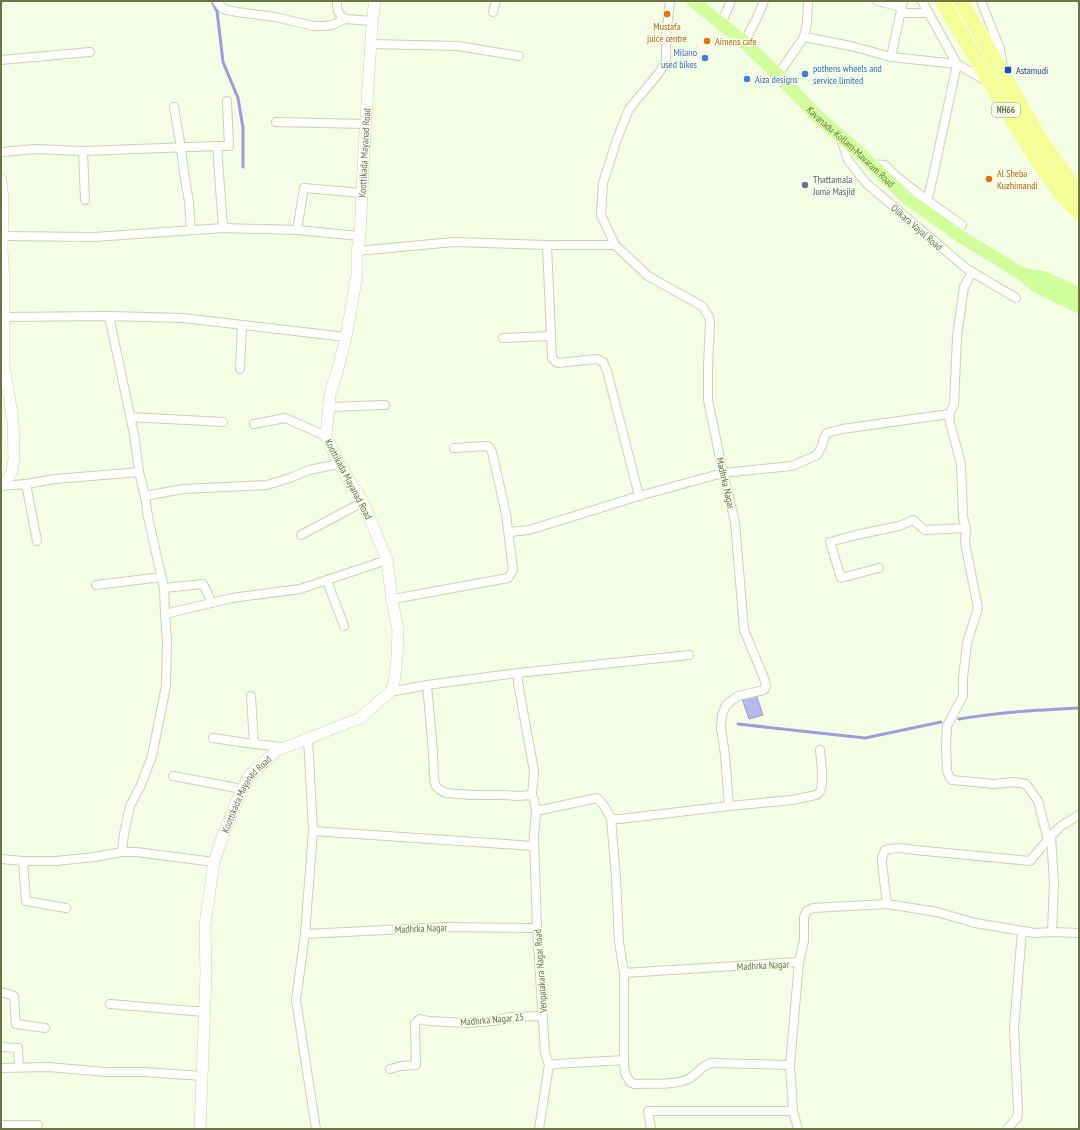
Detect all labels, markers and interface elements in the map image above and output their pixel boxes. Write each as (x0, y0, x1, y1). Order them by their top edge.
marker: Mustafa juice centre (662, 9, 672, 19)
place label: Mustafa juice centre (647, 20, 687, 45)
place label: Aimens cafe (715, 35, 757, 48)
marker: Aimens cafe (702, 36, 712, 46)
place label: Milano used bikes (661, 46, 698, 71)
marker: Milano used bikes (700, 53, 710, 63)
place label: pothens wheels and service limited (813, 62, 882, 87)
place label: Astamudi (1016, 64, 1048, 77)
marker: Astamudi (1003, 65, 1013, 75)
marker: pothens wheels and service limited (800, 69, 810, 79)
place label: Aiza designs (755, 73, 798, 86)
marker: Aiza designs (742, 74, 752, 84)
street label: Kavanadu-Kollam-Mavaram Road (804, 103, 897, 190)
road number: NH66 (992, 103, 1020, 117)
street label: Koottikada Mayanad Road (356, 108, 373, 198)
place label: Al Sheba Kuzhimandi (997, 167, 1038, 192)
place label: Thattamala Juma Masjid (812, 173, 855, 198)
marker: Al Sheba Kuzhimandi (984, 174, 994, 184)
marker: Thattamala Juma Masjid (800, 180, 810, 190)
street label: Olikara Vayal Road (888, 201, 945, 253)
street label: Koottikada Mayanad Road (322, 437, 375, 522)
street label: Madhrka Nagar (713, 456, 738, 510)
street label: Koottikada Mayanad Road (219, 753, 274, 835)
street label: Madhrka Nagar (395, 921, 448, 936)
street label: Venpalakara Nagar Road (531, 929, 550, 1014)
street label: Madhrka Nagar (737, 958, 790, 973)
street label: Madhrka Nagar 25 (460, 1010, 524, 1029)

